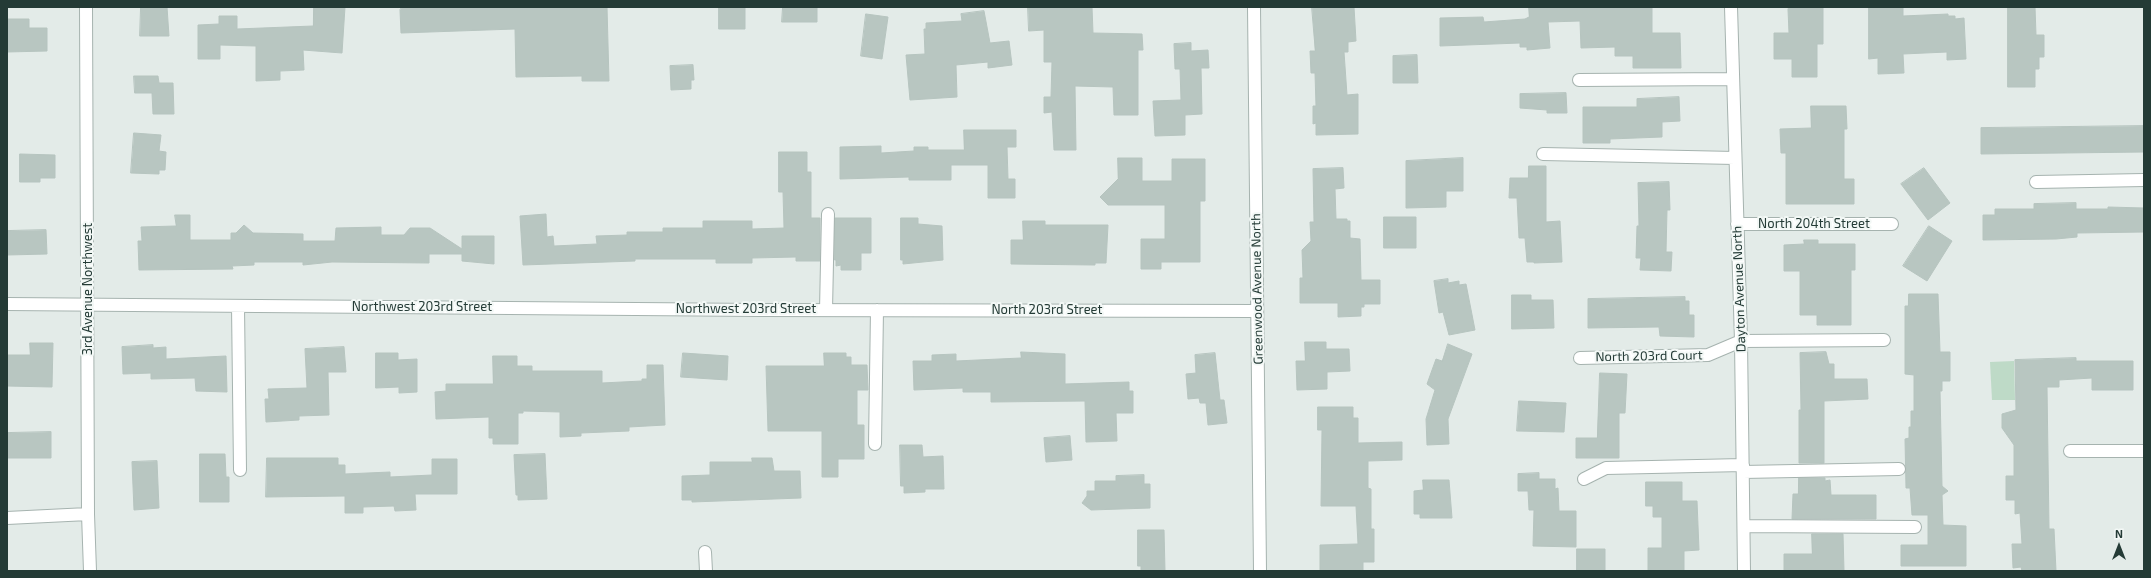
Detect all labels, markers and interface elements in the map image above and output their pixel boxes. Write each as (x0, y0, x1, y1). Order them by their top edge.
street label: Greenwood Avenue North (1248, 213, 1266, 365)
street label: North 204th Street (1758, 216, 1870, 232)
street label: 3rd Avenue Northwest (80, 223, 96, 355)
street label: Dayton Avenue North (1729, 226, 1749, 352)
street label: Northwest 203rd Street (352, 299, 492, 315)
street label: Northwest 203rd Street (676, 301, 816, 317)
street label: North 203rd Street (991, 302, 1103, 318)
street label: North 203rd Court (1595, 347, 1703, 365)
north arrow (2099, 526, 2139, 566)
text: N (2115, 527, 2123, 540)

